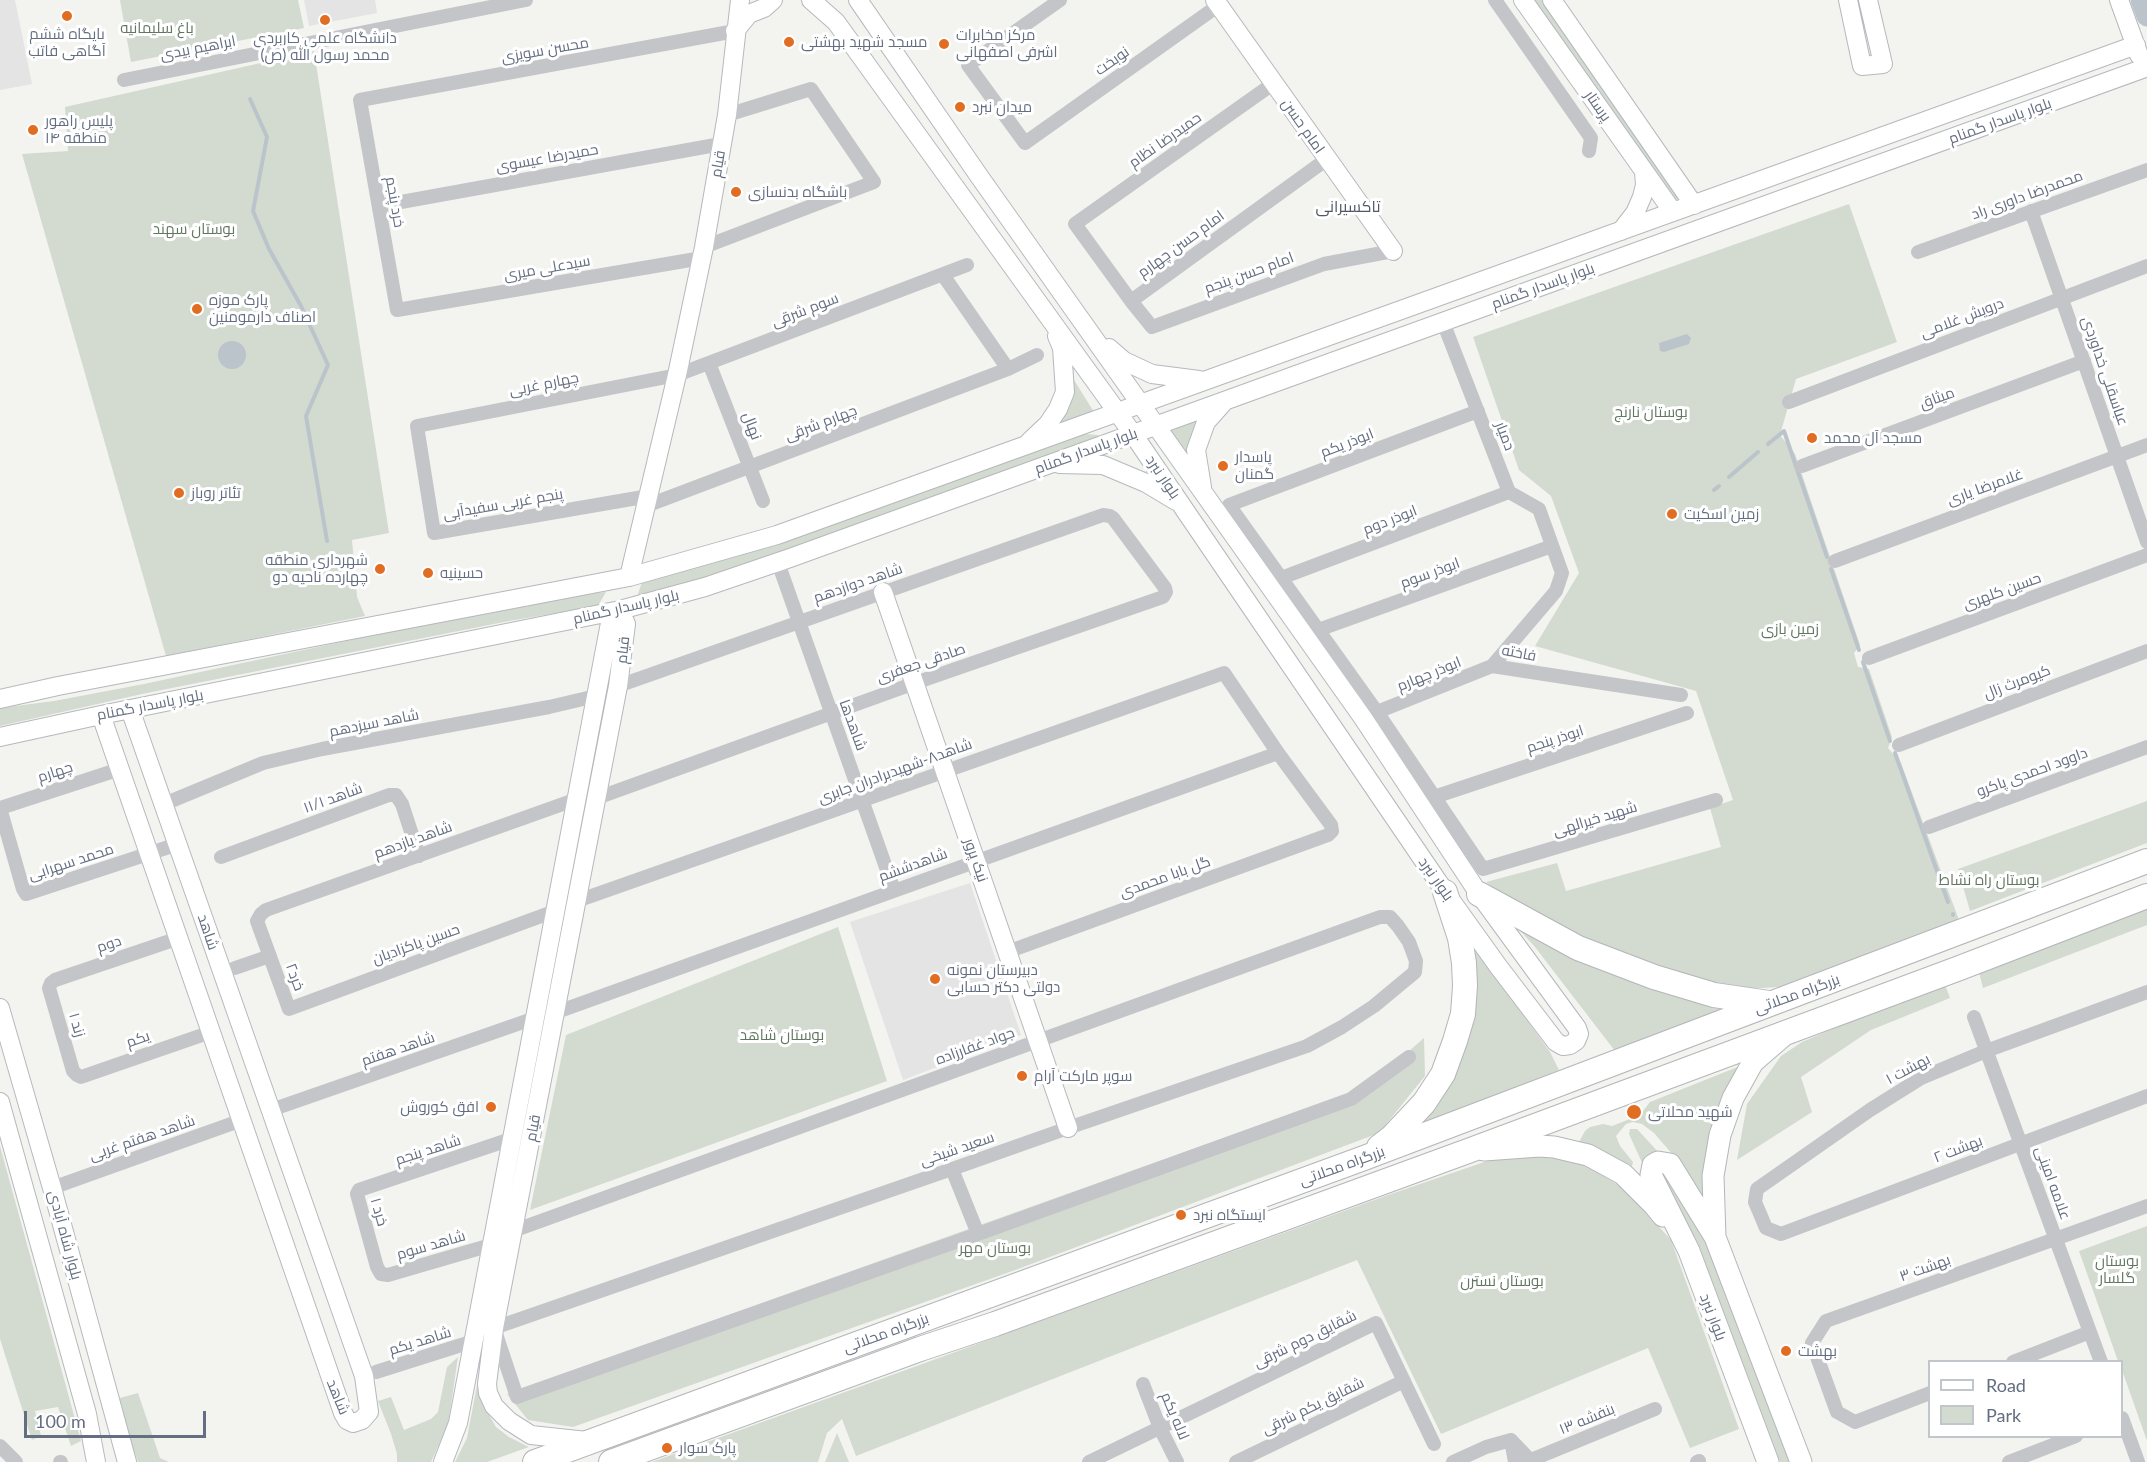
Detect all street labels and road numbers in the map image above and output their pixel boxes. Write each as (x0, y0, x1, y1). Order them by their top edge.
street label: ابراهیم بیدی (159, 32, 237, 64)
street label: محسن سویزی (500, 33, 590, 67)
street label: نوبخت (1091, 43, 1133, 79)
street label: پرستار (1581, 87, 1615, 125)
street label: بلوار پاسدار گمنام (1946, 94, 2054, 148)
street label: امام حسن (1278, 95, 1328, 157)
street label: حمیدرضا نظام (1125, 108, 1205, 172)
street label: حمیدرضا عیسوی (494, 140, 600, 176)
street label: قیام (707, 149, 729, 179)
street label: محمدرضا داوری راد (1969, 166, 2085, 224)
street label: خرد پنجم (382, 175, 408, 229)
street label: امام حسن چهارم (1134, 207, 1228, 281)
street label: امام حسن پنجم (1202, 248, 1296, 298)
street label: سیدعلی میری (502, 252, 592, 284)
street label: بلوار پاسدار گمنام (1489, 259, 1597, 313)
street label: سوم شرقی (769, 289, 841, 331)
street label: درویش غلامی (1918, 294, 2006, 342)
street label: عباسقلی خداوردی (2078, 314, 2132, 428)
street label: چهارم غربی (508, 368, 580, 400)
street label: میثاق (1917, 383, 1957, 413)
street label: چهارم شرقی (782, 401, 860, 445)
street label: نهال (739, 410, 765, 442)
street label: دمیار (1491, 419, 1519, 453)
street label: بلوار پاسدار گمنام (1032, 424, 1140, 478)
street label: ابوذر یکم (1318, 425, 1376, 461)
street label: بلوار نبرد (1142, 452, 1184, 502)
street label: غلامرضا یاری (1945, 465, 2025, 509)
street label: پنجم غربی سفیدآبی (442, 485, 564, 523)
street label: ابوذر دوم (1360, 501, 1420, 539)
street label: ابوذر سوم (1398, 554, 1462, 592)
street label: شاهد دوازدهم (811, 559, 905, 607)
street label: حسین کلهری (1960, 569, 2044, 613)
street label: بلوار پاسدار گمنام (571, 586, 681, 628)
street label: قیام (612, 635, 634, 665)
street label: صادقی جعفری (874, 639, 968, 687)
street label: فاخته (1500, 641, 1538, 665)
street label: ابوذر چهارم (1394, 653, 1464, 695)
street label: کیومرث زال (1981, 661, 2053, 703)
street label: بلوار پاسدار گمنام (95, 686, 205, 724)
street label: شاهدها (835, 697, 871, 753)
street label: شاهد سیزدهم (328, 705, 420, 741)
street label: ابوذر پنجم (1524, 721, 1586, 757)
street label: شاهد۸-شهیدبرادران جابری (815, 735, 975, 807)
street label: داوود احمدی پاکرو (1974, 744, 2090, 800)
street label: چهارم (35, 758, 75, 786)
street label: شاهد ۱۱/۱ (301, 779, 365, 817)
street label: شهید خیرالهی (1551, 798, 1639, 840)
street label: شاهد یازدهم (371, 818, 455, 862)
street label: نیک پرور (960, 836, 992, 884)
street label: محمد سهرابی (26, 840, 116, 884)
street label: شاهدششم (876, 844, 950, 886)
street label: گل بابا محمدی (1117, 852, 1213, 902)
street label: بلوار نبرد (1415, 854, 1457, 904)
street label: شاهد (194, 912, 222, 952)
street label: حسین پاکزادیان (370, 920, 462, 968)
street label: دوم (94, 931, 124, 957)
street label: خرد۲ (282, 961, 308, 993)
street label: بزرگراه محلاتی (1752, 970, 1842, 1018)
street label: زند ۱ (65, 1011, 89, 1039)
street label: جواد غفارزاده (933, 1023, 1017, 1069)
street label: یکم (124, 1027, 152, 1051)
street label: شاهد هفتم (359, 1028, 437, 1070)
street label: بهشت ۱ (1883, 1050, 1933, 1088)
street label: شاهد هفتم غربی (87, 1111, 197, 1165)
street label: قیام (522, 1113, 544, 1143)
street label: سعید شیخی (918, 1128, 996, 1170)
street label: شاهد پنجم (393, 1131, 463, 1169)
street label: بهشت ۲ (1931, 1131, 1985, 1167)
street label: بزرگراه محلاتی (1297, 1142, 1387, 1190)
street label: علامه امینی (2031, 1144, 2075, 1222)
street label: بلوار شاه آبادی (44, 1188, 86, 1282)
street label: خرد ۱ (366, 1196, 392, 1228)
street label: شاهد سوم (394, 1227, 468, 1263)
street label: بهشت ۳ (1897, 1250, 1953, 1286)
street label: بلوار نبرد (1696, 1291, 1730, 1343)
street label: شقایق دوم شرقی (1251, 1306, 1359, 1372)
street label: بزرگراه محلاتی (841, 1309, 931, 1357)
street label: شاهد یکم (387, 1323, 453, 1359)
street label: شقایق یکم شرقی (1259, 1374, 1367, 1438)
street label: شاهد (323, 1377, 353, 1417)
street label: لاله یکم (1157, 1389, 1193, 1443)
street label: بنفشه ۱۳ (1557, 1400, 1617, 1438)

